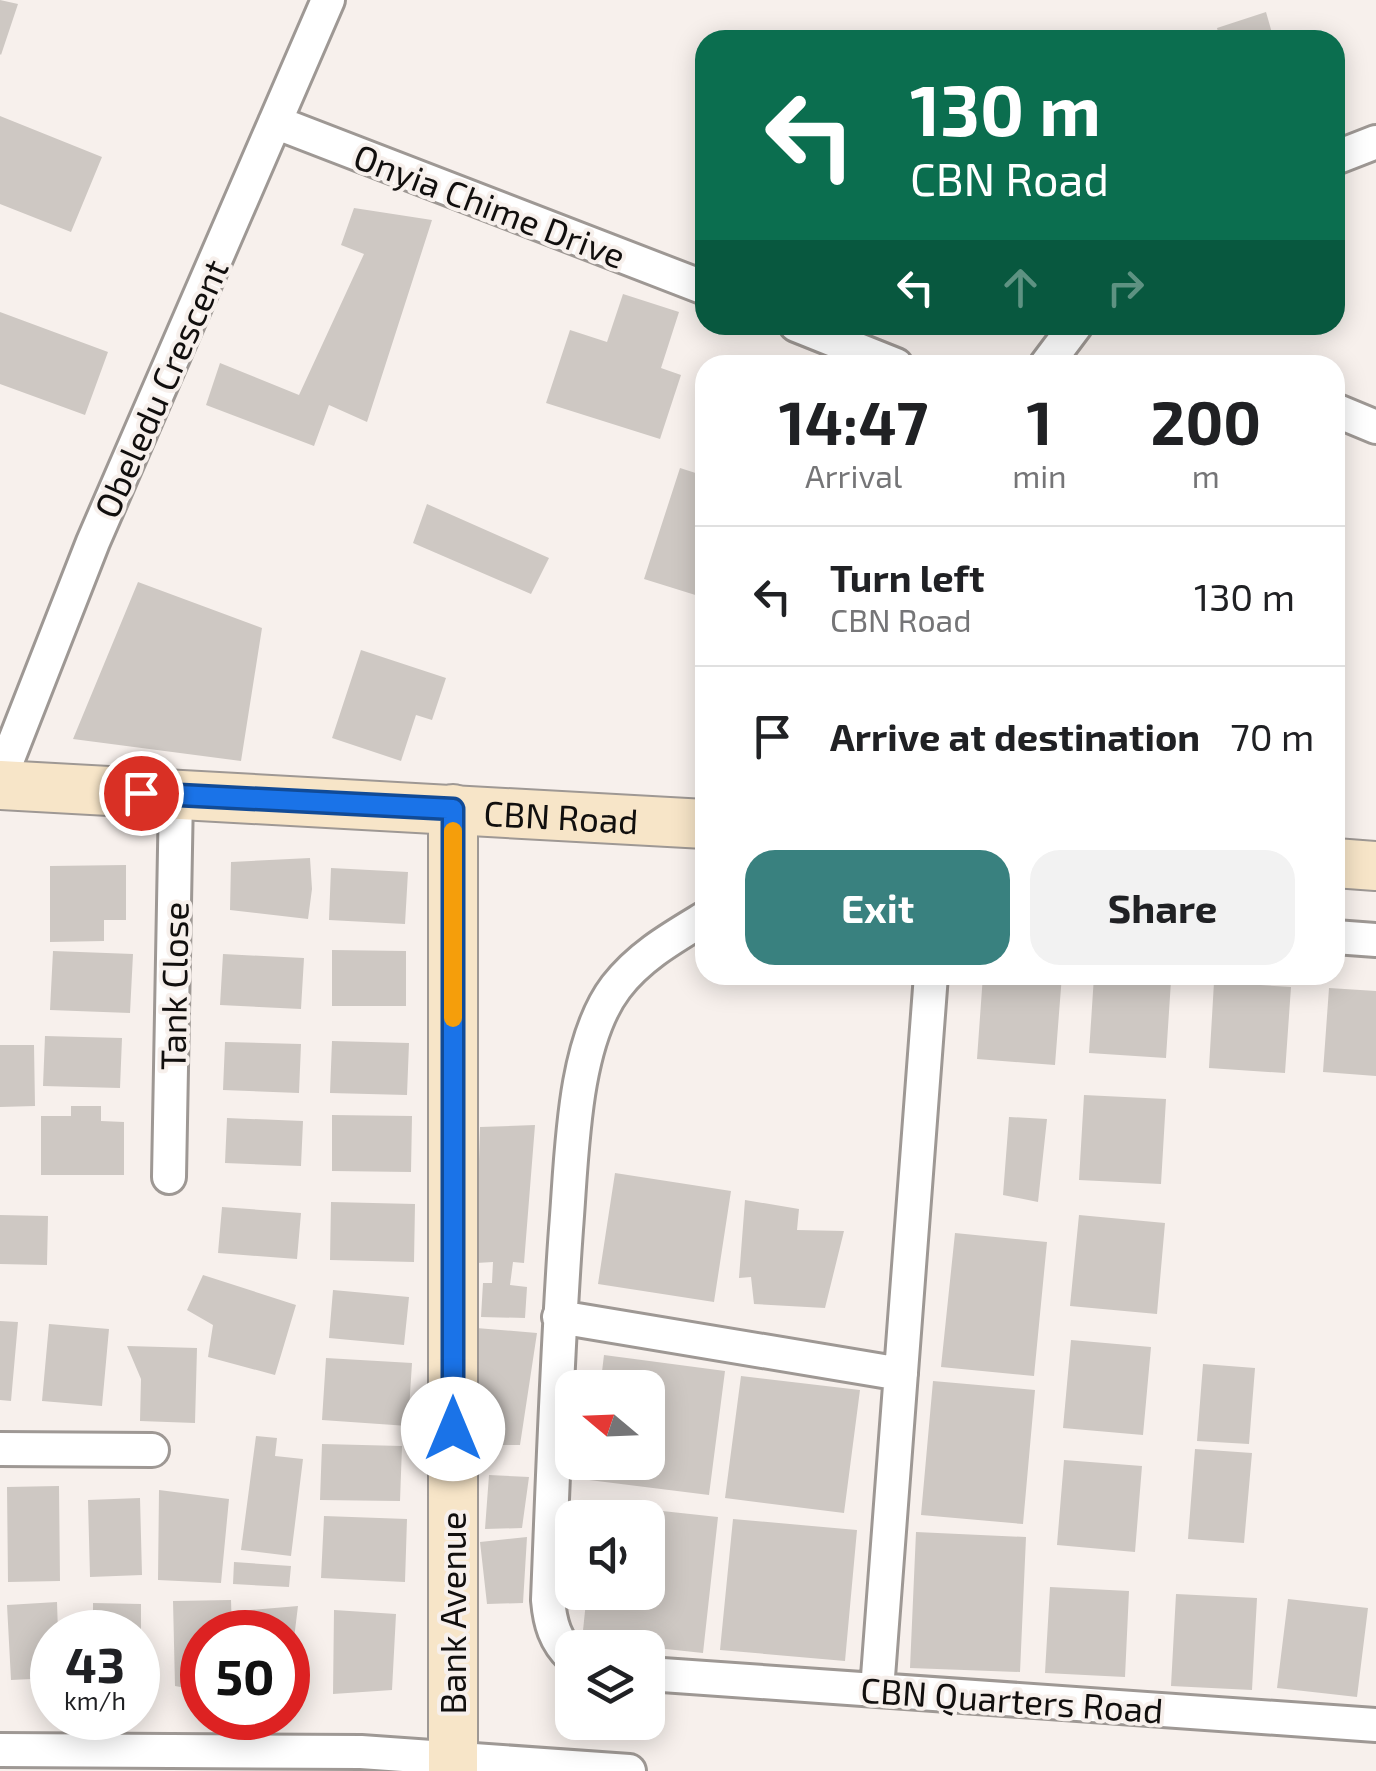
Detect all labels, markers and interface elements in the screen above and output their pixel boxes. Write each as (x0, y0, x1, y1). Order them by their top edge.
text: 130 m (910, 66, 1101, 150)
icon: left (745, 70, 875, 200)
street label: Onyia Chime Drive (348, 134, 632, 276)
text: CBN Road (910, 151, 1109, 205)
street label: Obeledu Crescent (84, 252, 236, 524)
icon: left (888, 260, 943, 315)
icon: ahead (993, 260, 1048, 315)
icon: right (1098, 260, 1153, 315)
text: 14:47 (779, 385, 928, 457)
text: 1 (1026, 385, 1052, 457)
text: 200 (1151, 385, 1261, 457)
text: Arrival (805, 456, 902, 494)
text: min (1012, 456, 1067, 494)
text: m (1192, 456, 1220, 494)
text: Turn left (830, 554, 985, 600)
icon: left (745, 569, 800, 624)
text: 130 m (1194, 573, 1295, 619)
text: CBN Road (830, 600, 971, 638)
icon: arrive (745, 709, 800, 764)
text: Arrive at destination (830, 713, 1200, 759)
text: 70 m (1230, 713, 1314, 759)
pin (99, 751, 184, 836)
icon: arrive (114, 766, 169, 821)
street label: CBN Road (483, 791, 640, 841)
button: Exit (745, 850, 1010, 965)
button: Share (1030, 850, 1295, 965)
street label: Tank Close (151, 901, 195, 1071)
north arrow (555, 1370, 665, 1480)
map controls (555, 1370, 665, 1740)
position arrow (401, 1377, 505, 1481)
button: sound (555, 1500, 665, 1610)
street label: Bank Avenue (431, 1512, 473, 1714)
speed limit sign: 50 (180, 1610, 310, 1740)
button: layers (555, 1630, 665, 1740)
text: 43 (65, 1633, 125, 1693)
street label: CBN Quarters Road (859, 1667, 1165, 1731)
text: km/h (64, 1685, 126, 1715)

